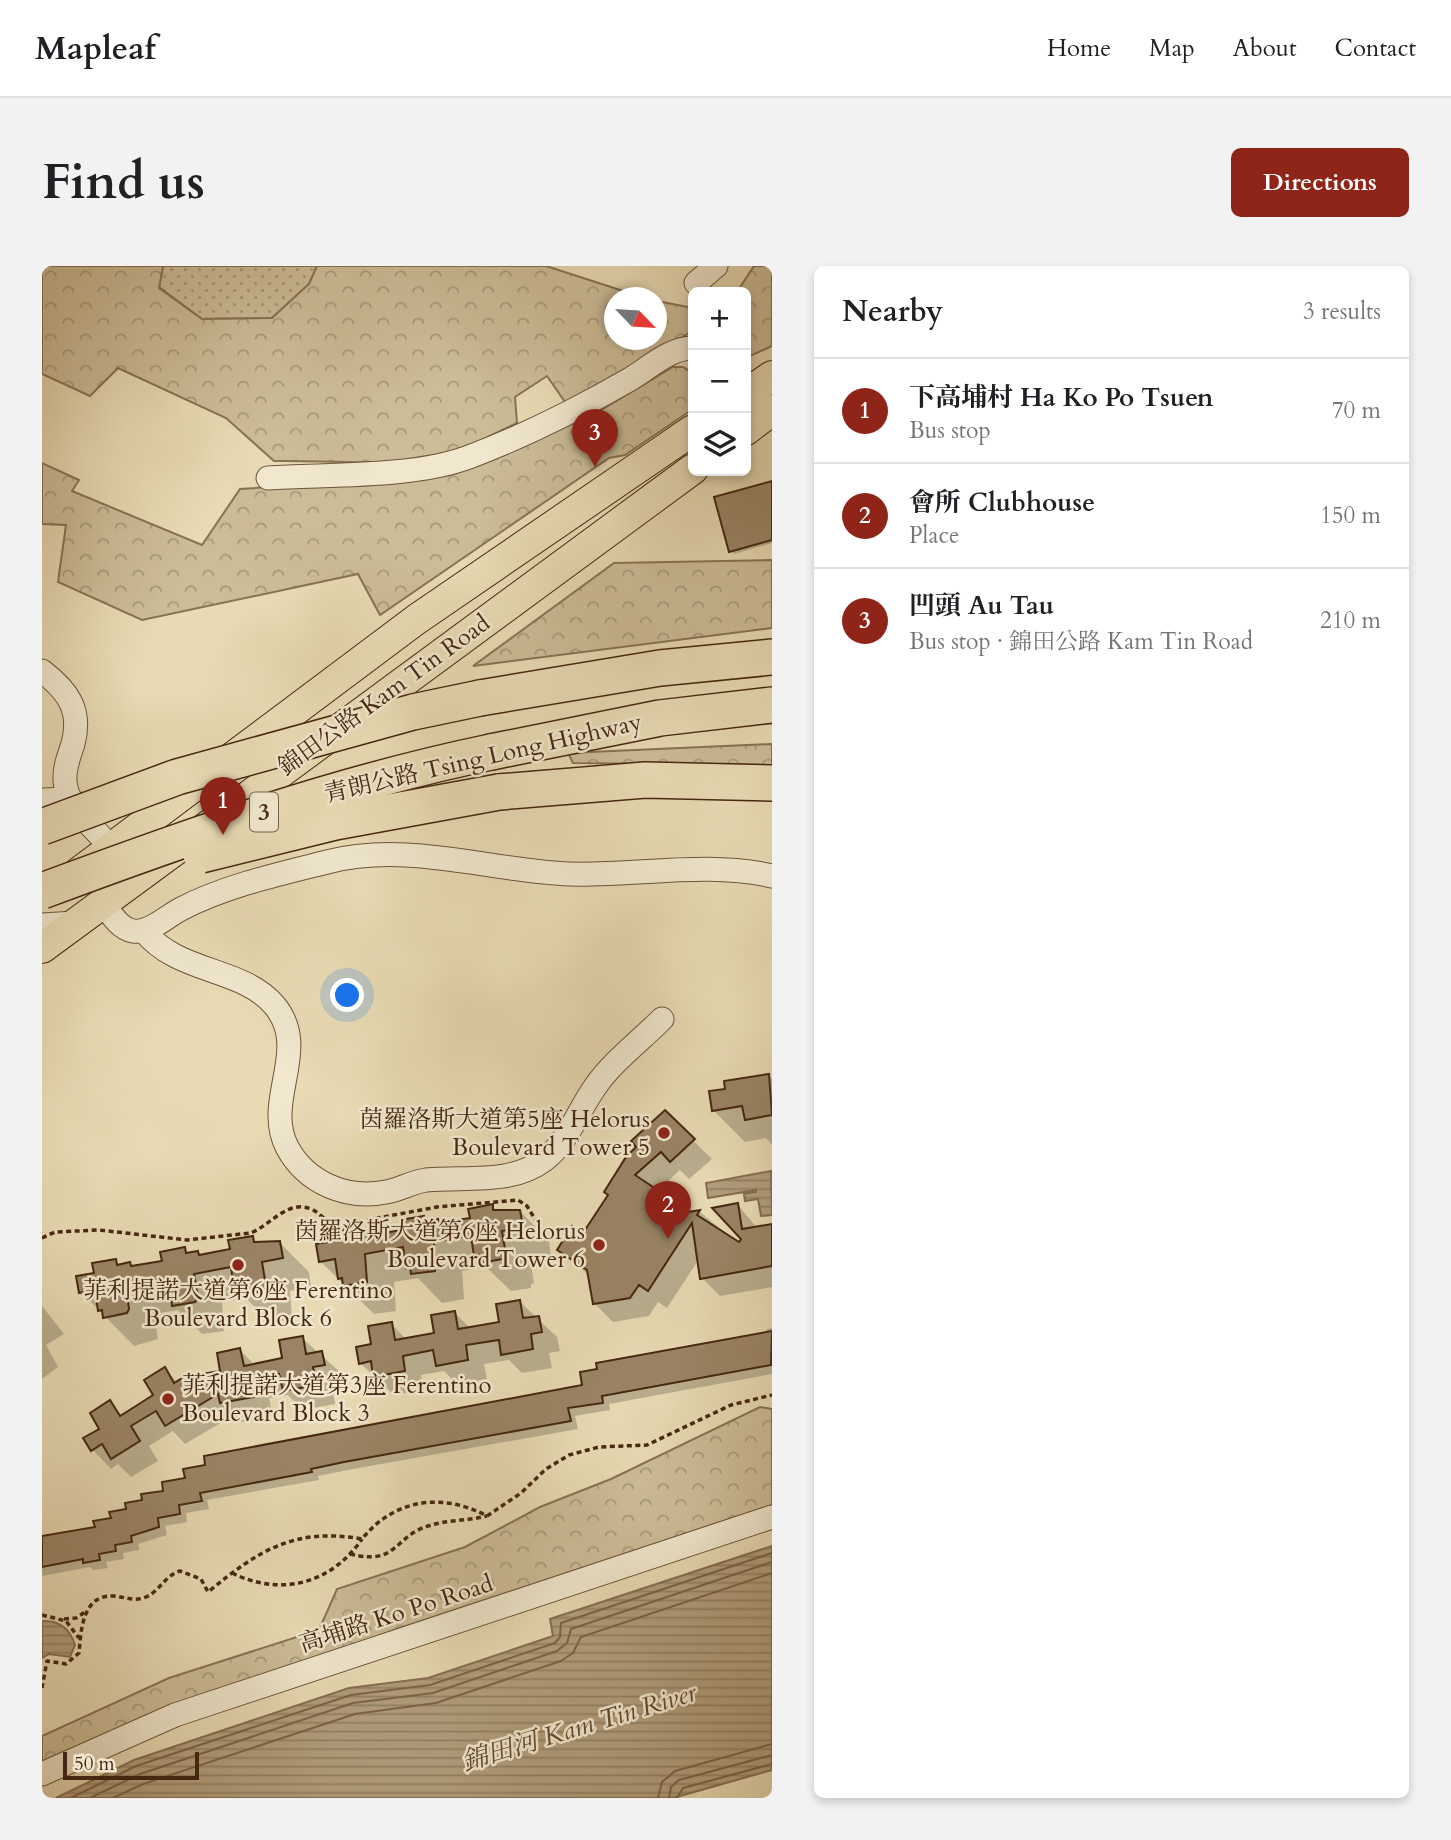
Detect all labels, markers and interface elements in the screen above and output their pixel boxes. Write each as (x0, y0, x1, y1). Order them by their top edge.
text: Mapleaf (35, 26, 156, 71)
text: Home (1047, 32, 1111, 65)
text: Map (1149, 32, 1195, 65)
text: About (1233, 32, 1297, 65)
text: Contact (1335, 32, 1416, 65)
button: Directions (1231, 148, 1409, 217)
text: Find us (42, 149, 205, 216)
north arrow (604, 287, 667, 350)
map controls (688, 287, 751, 476)
button: + (688, 287, 751, 350)
text: Nearby (842, 291, 943, 332)
text: 3 results (1303, 296, 1381, 327)
button: − (688, 350, 751, 413)
text: 下高埔村 Ha Ko Po Tsuen (909, 380, 1213, 415)
text: 1 (859, 395, 871, 426)
text: 70 m (1332, 395, 1381, 426)
pin: 3 (572, 409, 618, 467)
button: layers (688, 413, 751, 476)
text: Bus stop (909, 415, 991, 446)
text: 會所 Clubhouse (909, 485, 1095, 520)
text: 2 (859, 500, 871, 531)
text: 150 m (1320, 500, 1381, 531)
text: Place (909, 520, 959, 551)
text: 凹頭 Au Tau (909, 588, 1054, 623)
text: 3 (859, 605, 871, 636)
text: 210 m (1320, 605, 1381, 636)
street label: 錦田公路 Kam Tin Road (271, 607, 497, 783)
text: Bus stop · 錦田公路 Kam Tin Road (909, 626, 1253, 657)
street label: 青朗公路 Tsing Long Highway (321, 705, 645, 811)
pin: 1 (200, 777, 246, 835)
road number: 3 (250, 792, 278, 832)
your location (330, 978, 364, 1012)
place label: 茵羅洛斯大道第5座 Helorus Boulevard Tower 5 (359, 1103, 650, 1164)
marker: 茵羅洛斯大道第5座 Helorus Boulevard Tower 5 (656, 1125, 672, 1141)
pin: 2 (645, 1181, 691, 1239)
place label: 茵羅洛斯大道第6座 Helorus Boulevard Tower 6 (294, 1215, 585, 1276)
marker: 茵羅洛斯大道第6座 Helorus Boulevard Tower 6 (591, 1237, 607, 1253)
marker: 菲利提諾大道第6座 Ferentino Boulevard Block 6 (230, 1257, 246, 1273)
place label: 菲利提諾大道第6座 Ferentino Boulevard Block 6 (83, 1274, 393, 1335)
place label: 菲利提諾大道第3座 Ferentino Boulevard Block 3 (182, 1369, 492, 1430)
marker: 菲利提諾大道第3座 Ferentino Boulevard Block 3 (160, 1391, 176, 1407)
street label: 高埔路 Ko Po Road (295, 1567, 497, 1661)
water label: 錦田河 Kam Tin River (457, 1674, 702, 1779)
scale bar (63, 1749, 200, 1781)
text: 50 m (74, 1751, 115, 1777)

